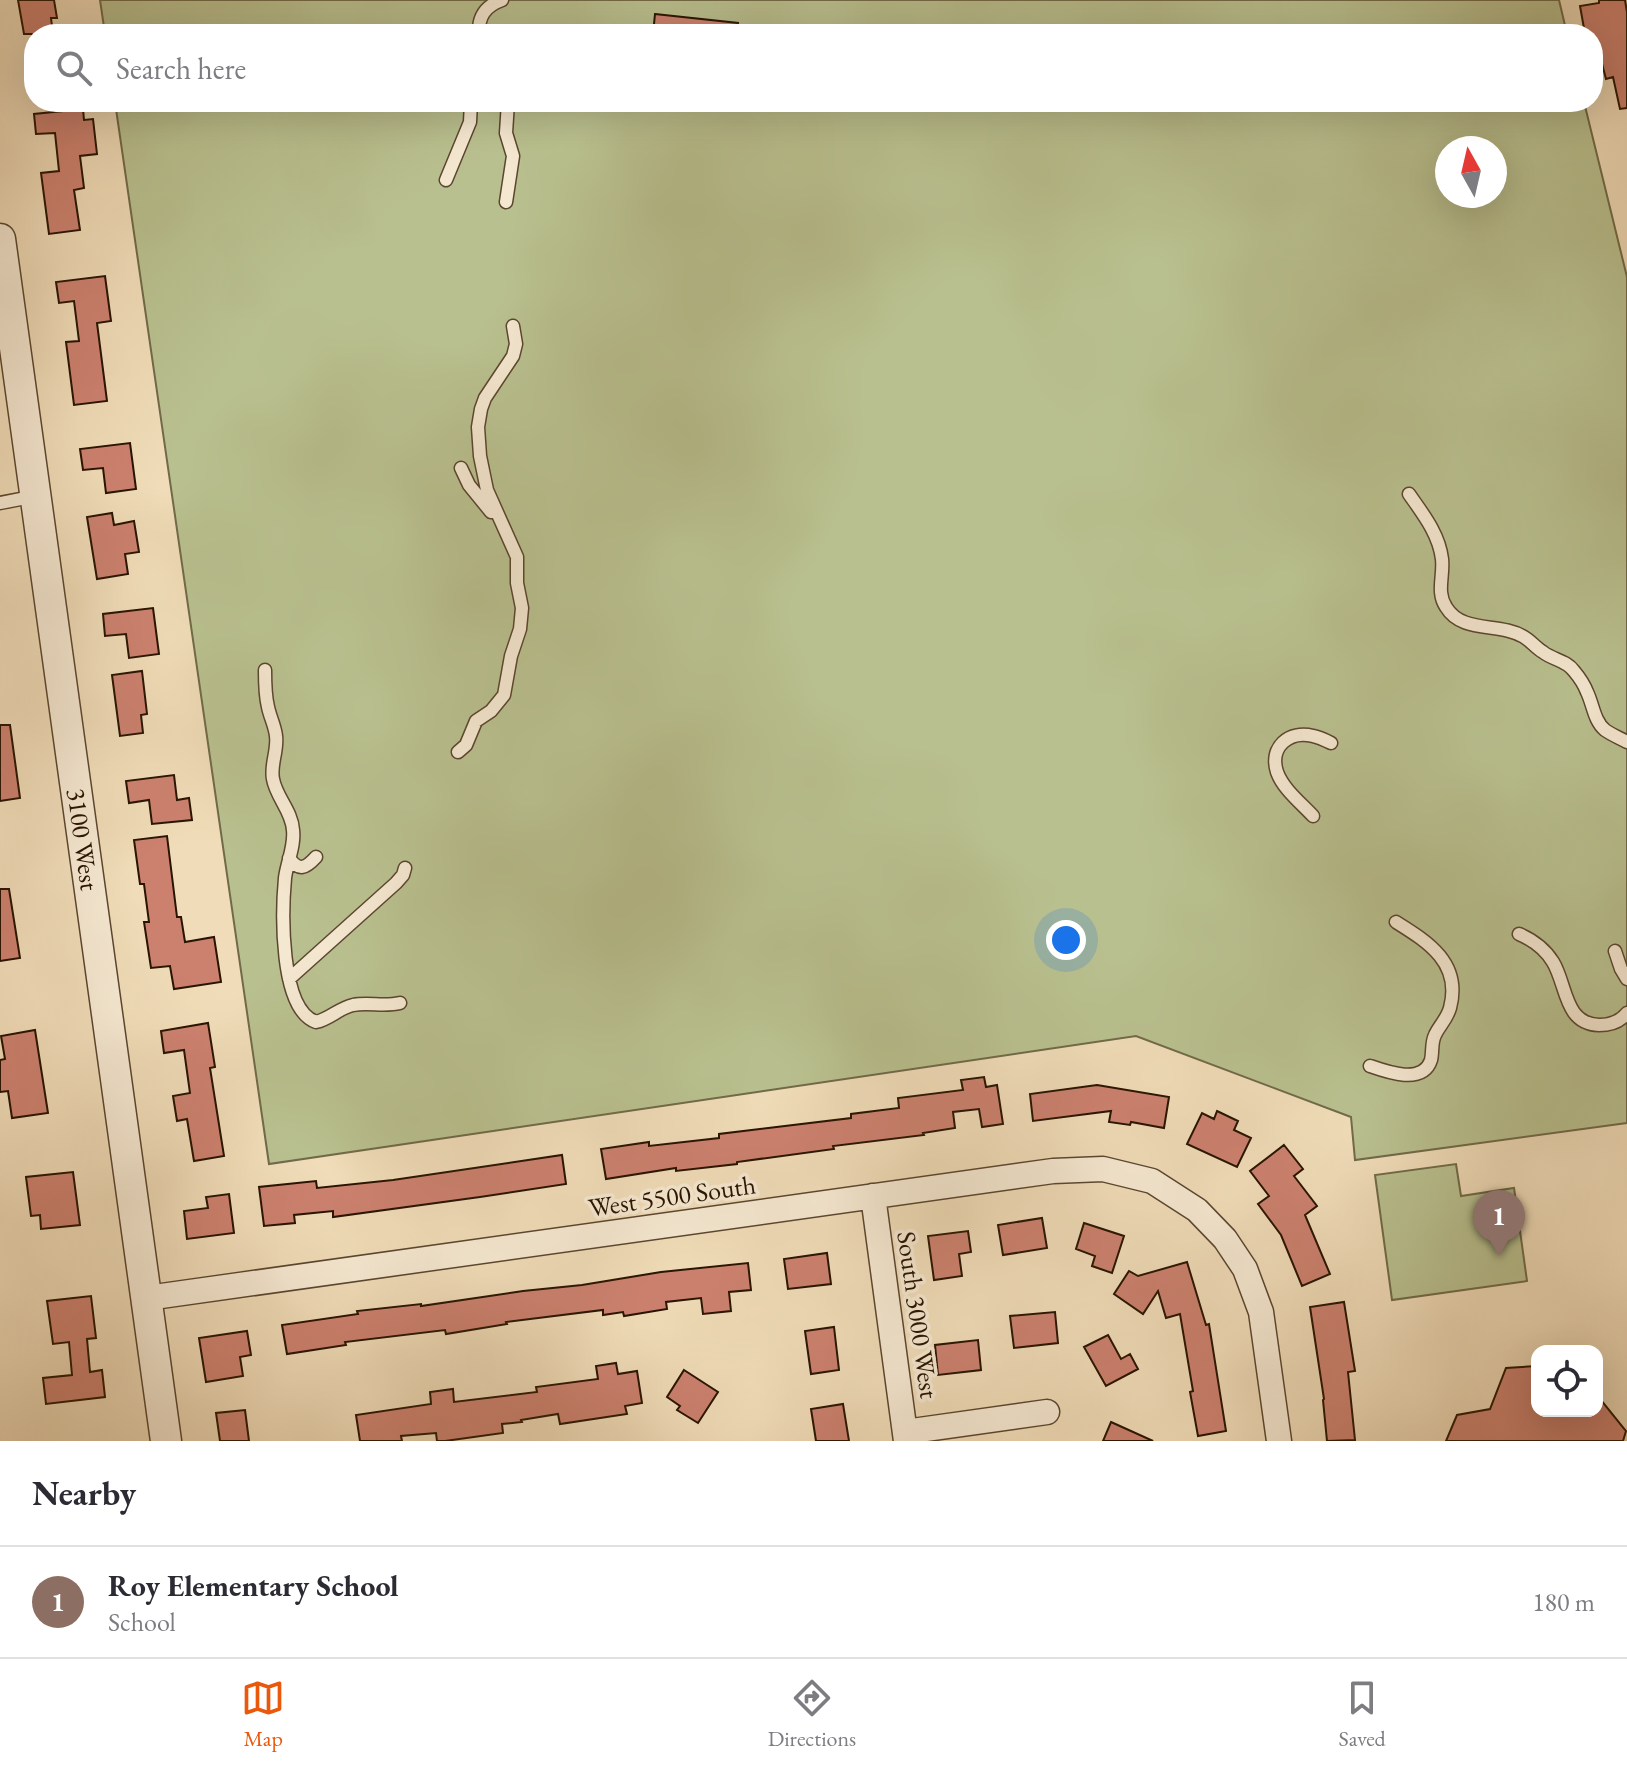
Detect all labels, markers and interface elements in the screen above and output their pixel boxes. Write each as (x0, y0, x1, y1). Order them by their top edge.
search box (24, 24, 1603, 112)
icon: search (52, 46, 96, 90)
text: Search here (116, 49, 246, 88)
north arrow (1435, 136, 1507, 208)
street label: 3100 West (59, 786, 107, 893)
your location (1046, 920, 1086, 960)
street label: West 5500 South (586, 1167, 758, 1225)
pin: 1 (1473, 1190, 1525, 1256)
street label: South 3000 West (889, 1229, 947, 1401)
map controls (1531, 1345, 1603, 1417)
button: locate (1531, 1345, 1603, 1417)
text: Nearby (32, 1471, 136, 1515)
text: Roy Elementary School (108, 1566, 399, 1605)
text: 1 (51, 1585, 65, 1619)
text: 180 m (1532, 1585, 1595, 1619)
text: School (108, 1605, 176, 1639)
tab: Map (241, 1676, 285, 1753)
tab: Directions (768, 1676, 856, 1753)
tab: Saved (1339, 1676, 1386, 1753)

